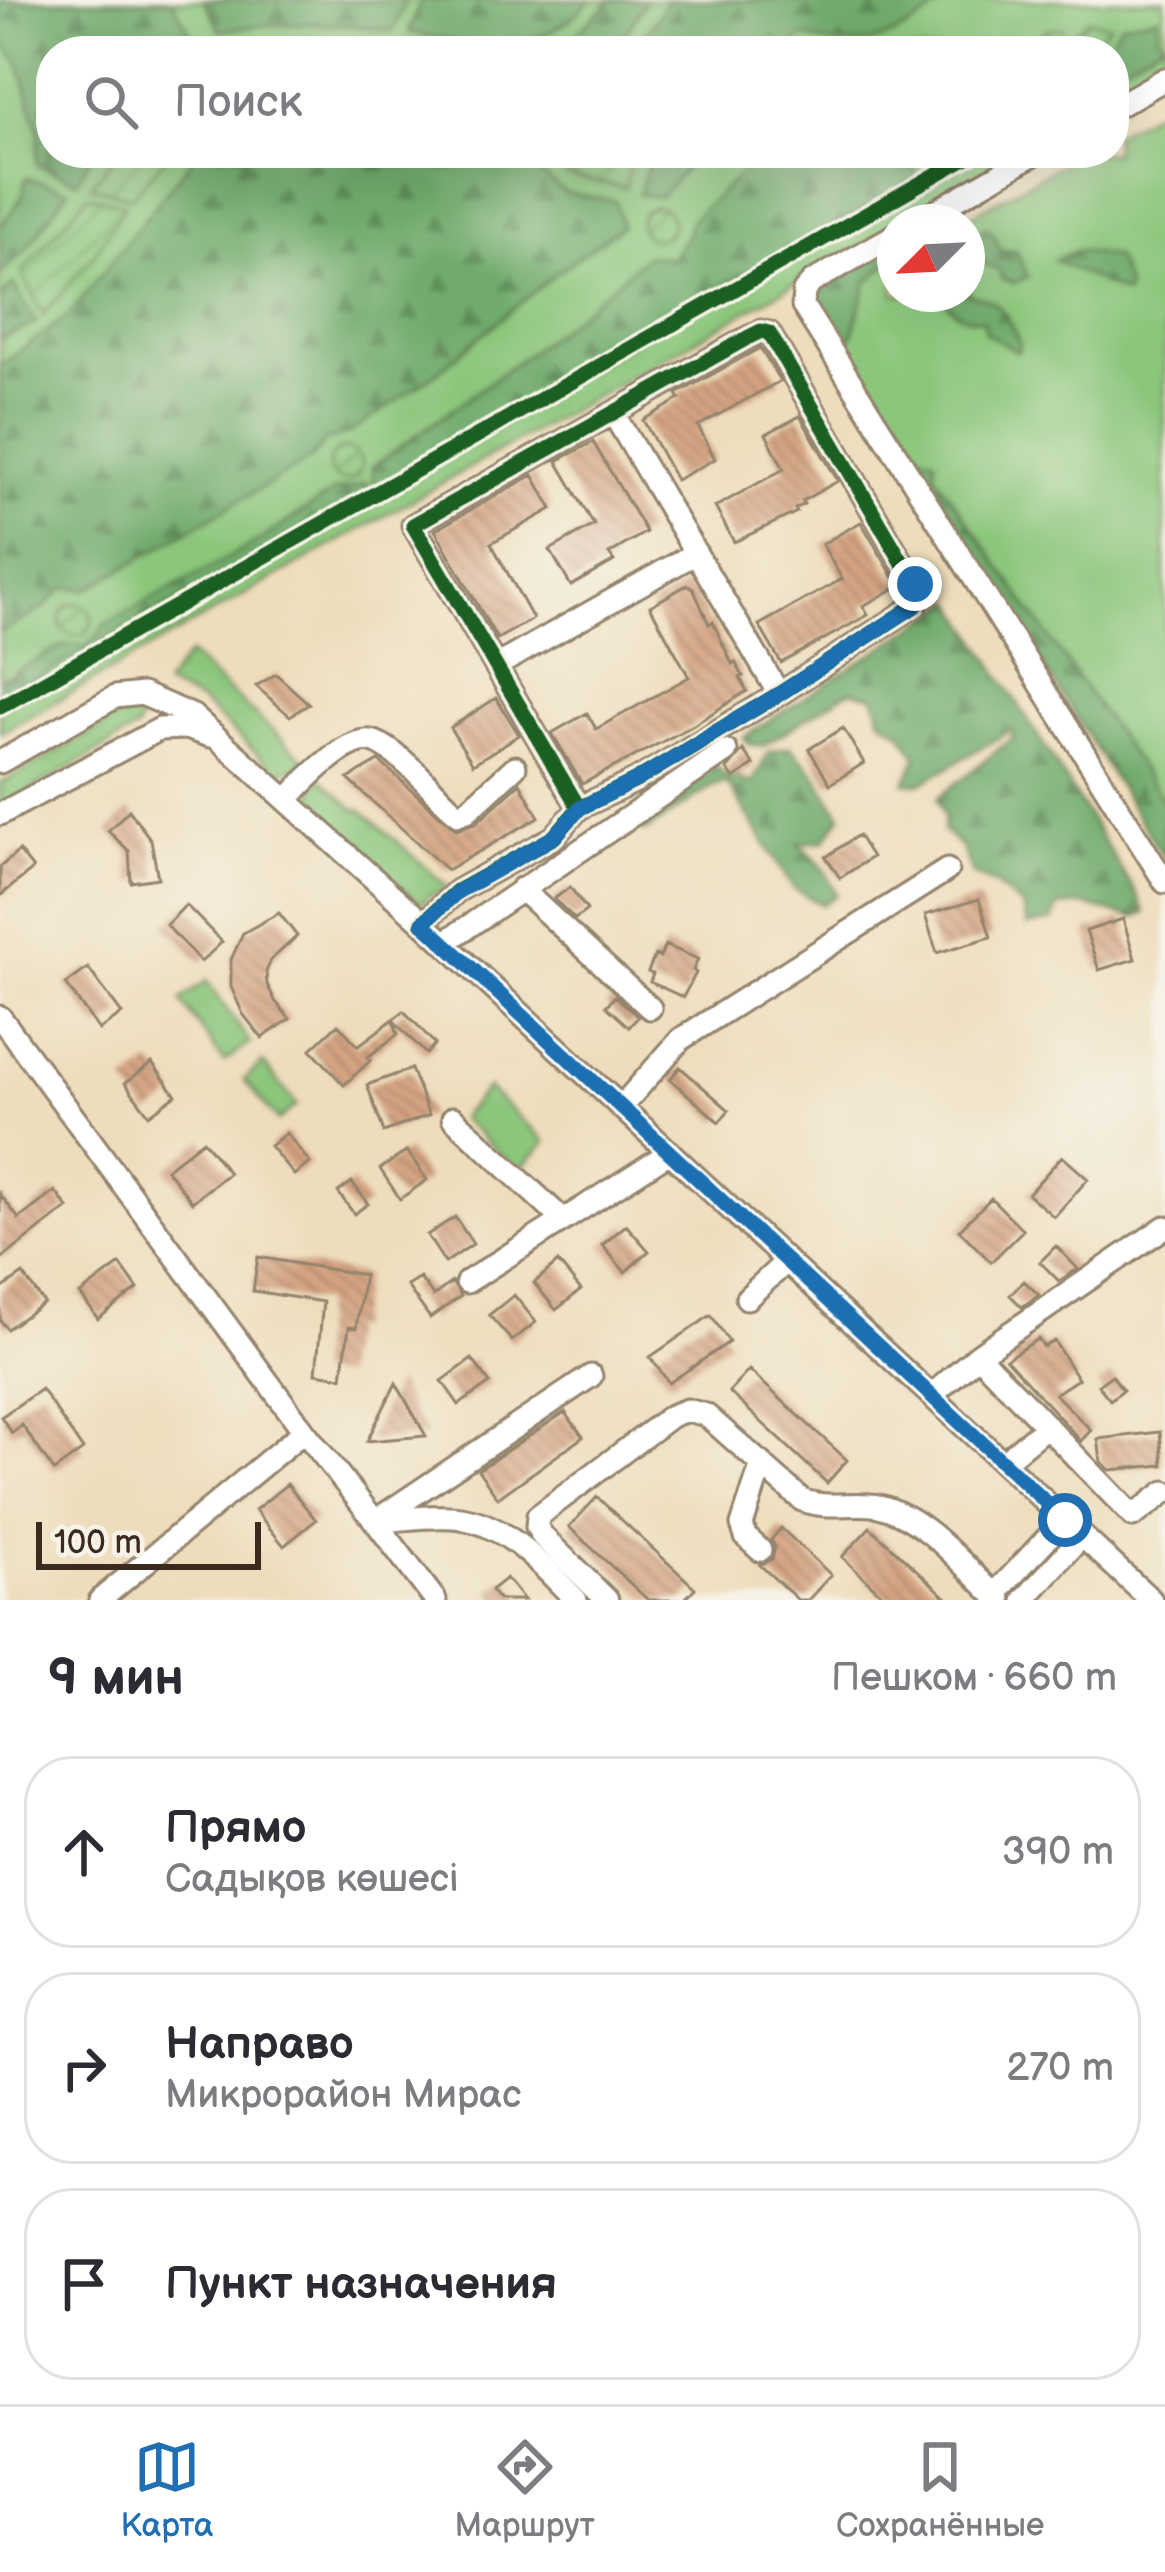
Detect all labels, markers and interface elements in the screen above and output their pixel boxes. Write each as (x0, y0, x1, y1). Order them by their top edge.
search box (36, 36, 1129, 168)
icon: search (78, 69, 144, 135)
text: Поиск (174, 75, 302, 130)
north arrow (877, 204, 985, 312)
route end (888, 557, 942, 611)
route start (1038, 1493, 1092, 1547)
scale bar (36, 1516, 261, 1569)
text: 100 m (54, 1523, 142, 1563)
text: 9 мин (48, 1648, 184, 1709)
text: Пешком · 660 m (831, 1655, 1117, 1702)
text: Прямо (165, 1801, 306, 1856)
icon: ahead (51, 1819, 117, 1885)
text: 390 m (1002, 1829, 1114, 1876)
text: Садықов көшесі (165, 1856, 459, 1903)
text: Направо (165, 2017, 354, 2072)
icon: right (51, 2035, 117, 2101)
text: 270 m (1006, 2045, 1114, 2092)
text: Микрорайон Мирас (165, 2072, 521, 2119)
icon: arrive (51, 2251, 117, 2317)
text: Пункт назначения (165, 2257, 557, 2312)
tab: Карта (121, 2434, 213, 2546)
tab: Маршрут (455, 2434, 595, 2546)
tab: Сохранённые (836, 2434, 1044, 2546)

